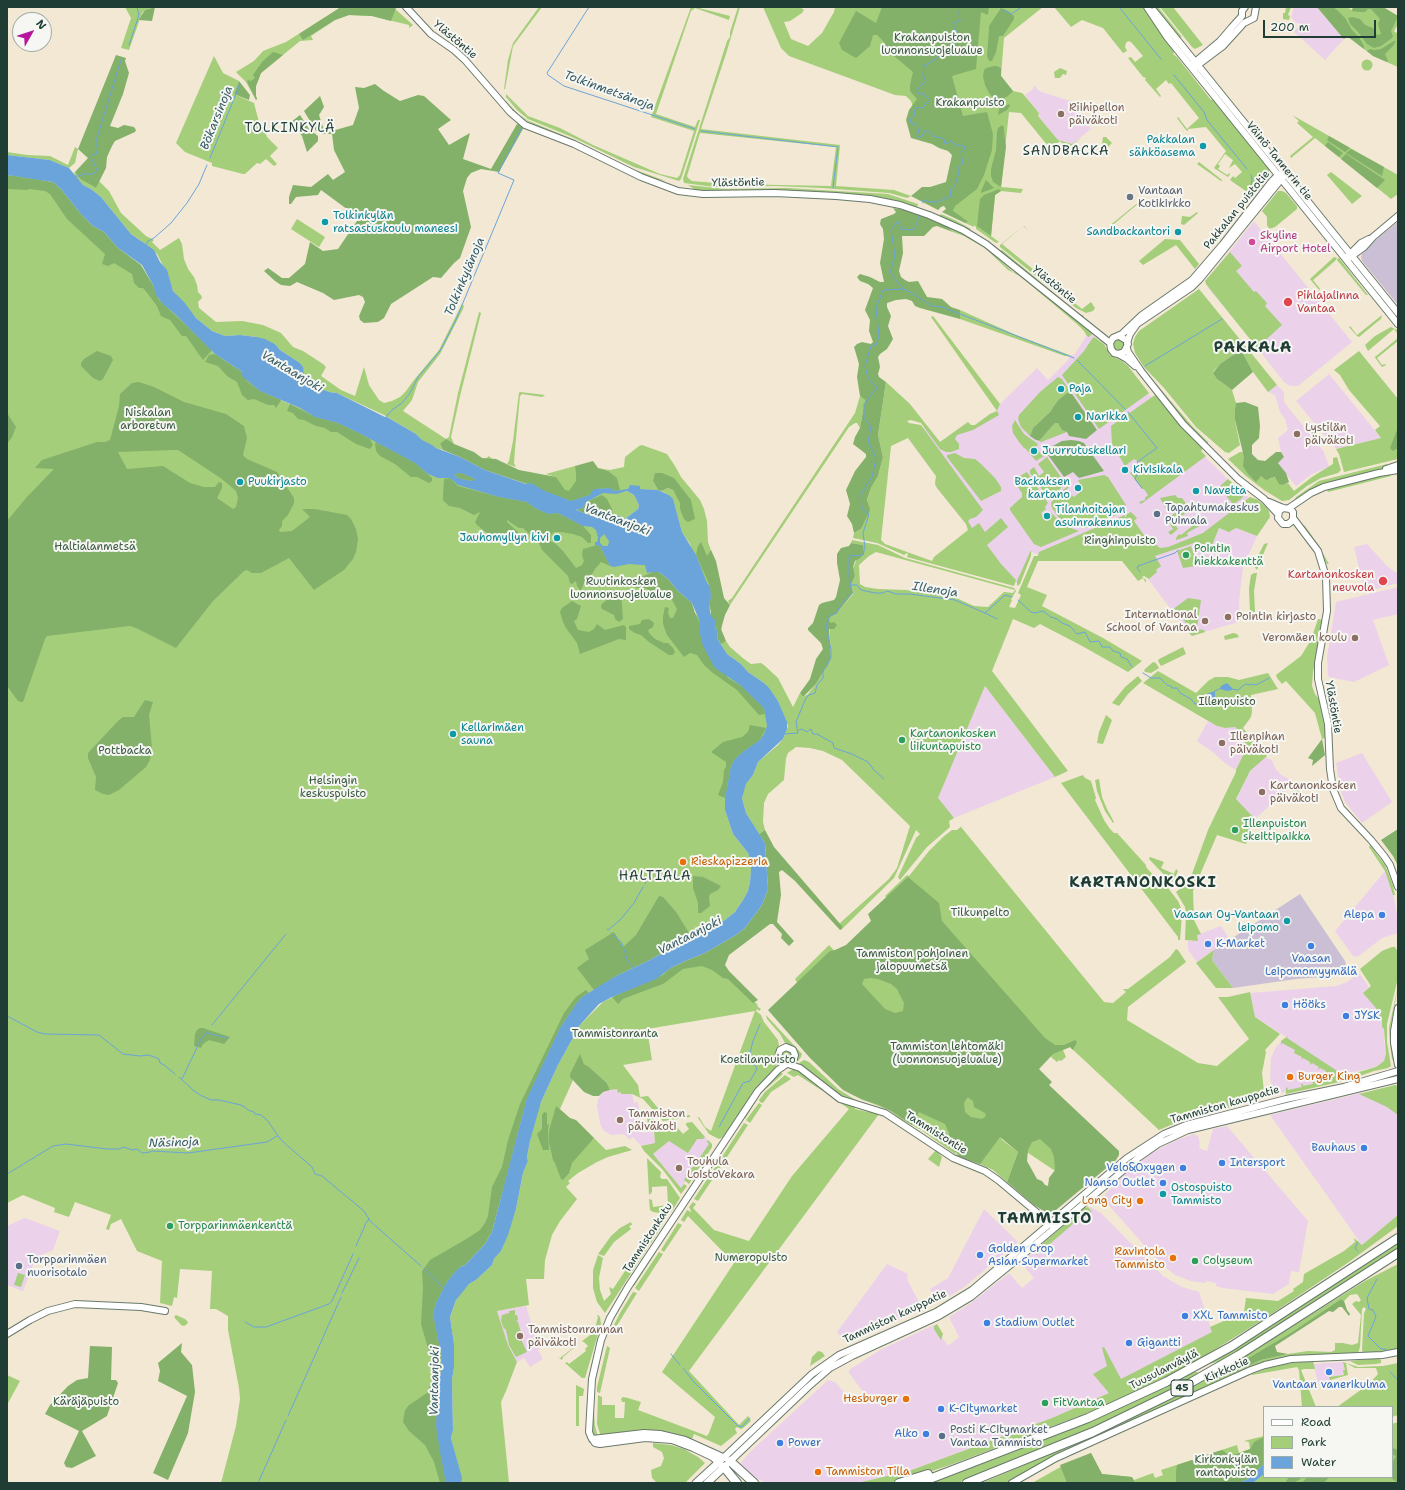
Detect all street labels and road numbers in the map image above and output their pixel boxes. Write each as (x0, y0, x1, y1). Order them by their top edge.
street label: Ylästöntie (430, 18, 480, 62)
street label: Väinö Tannerin tie (1243, 119, 1315, 203)
street label: Pakkalan puistotie (1201, 168, 1273, 252)
street label: Ylästöntie (711, 176, 765, 190)
street label: Ylästöntie (1029, 263, 1079, 307)
street label: Ylästöntie (1322, 680, 1344, 734)
street label: Tammiston kauppatie (1169, 1083, 1281, 1127)
street label: Tammistontie (902, 1109, 970, 1157)
street label: Tammistonkatu (620, 1201, 676, 1275)
street label: Tammiston kauppatie (841, 1287, 949, 1347)
street label: Tuusulanväylä (1127, 1347, 1201, 1393)
street label: Kirkkotie (1203, 1354, 1251, 1386)
road number: 45 (1171, 1380, 1193, 1396)

